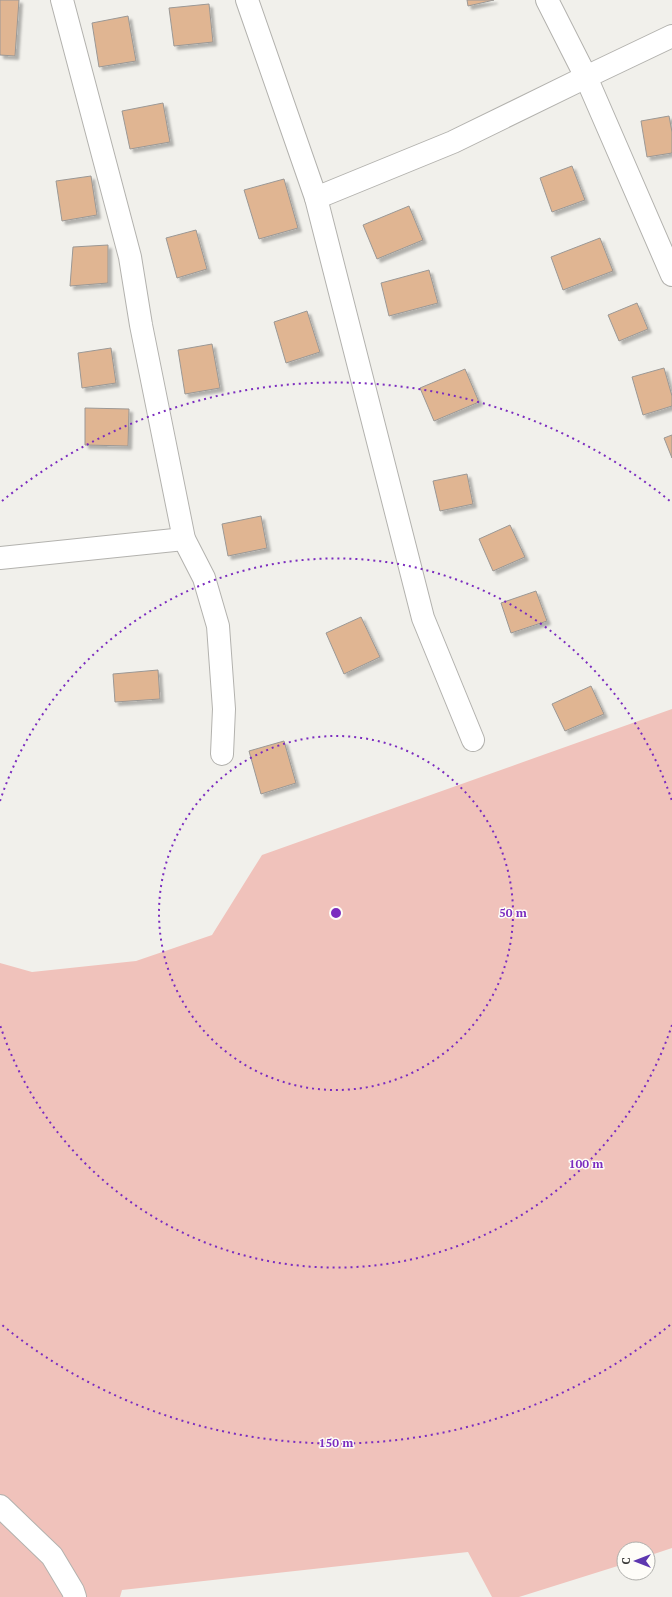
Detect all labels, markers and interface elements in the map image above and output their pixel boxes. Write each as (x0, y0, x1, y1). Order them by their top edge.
text: 50 m (499, 905, 527, 920)
centre of rings (329, 906, 343, 920)
text: 100 m (569, 1156, 603, 1171)
text: 150 m (319, 1435, 353, 1450)
north arrow (616, 1541, 656, 1581)
text: С (619, 1557, 633, 1565)

